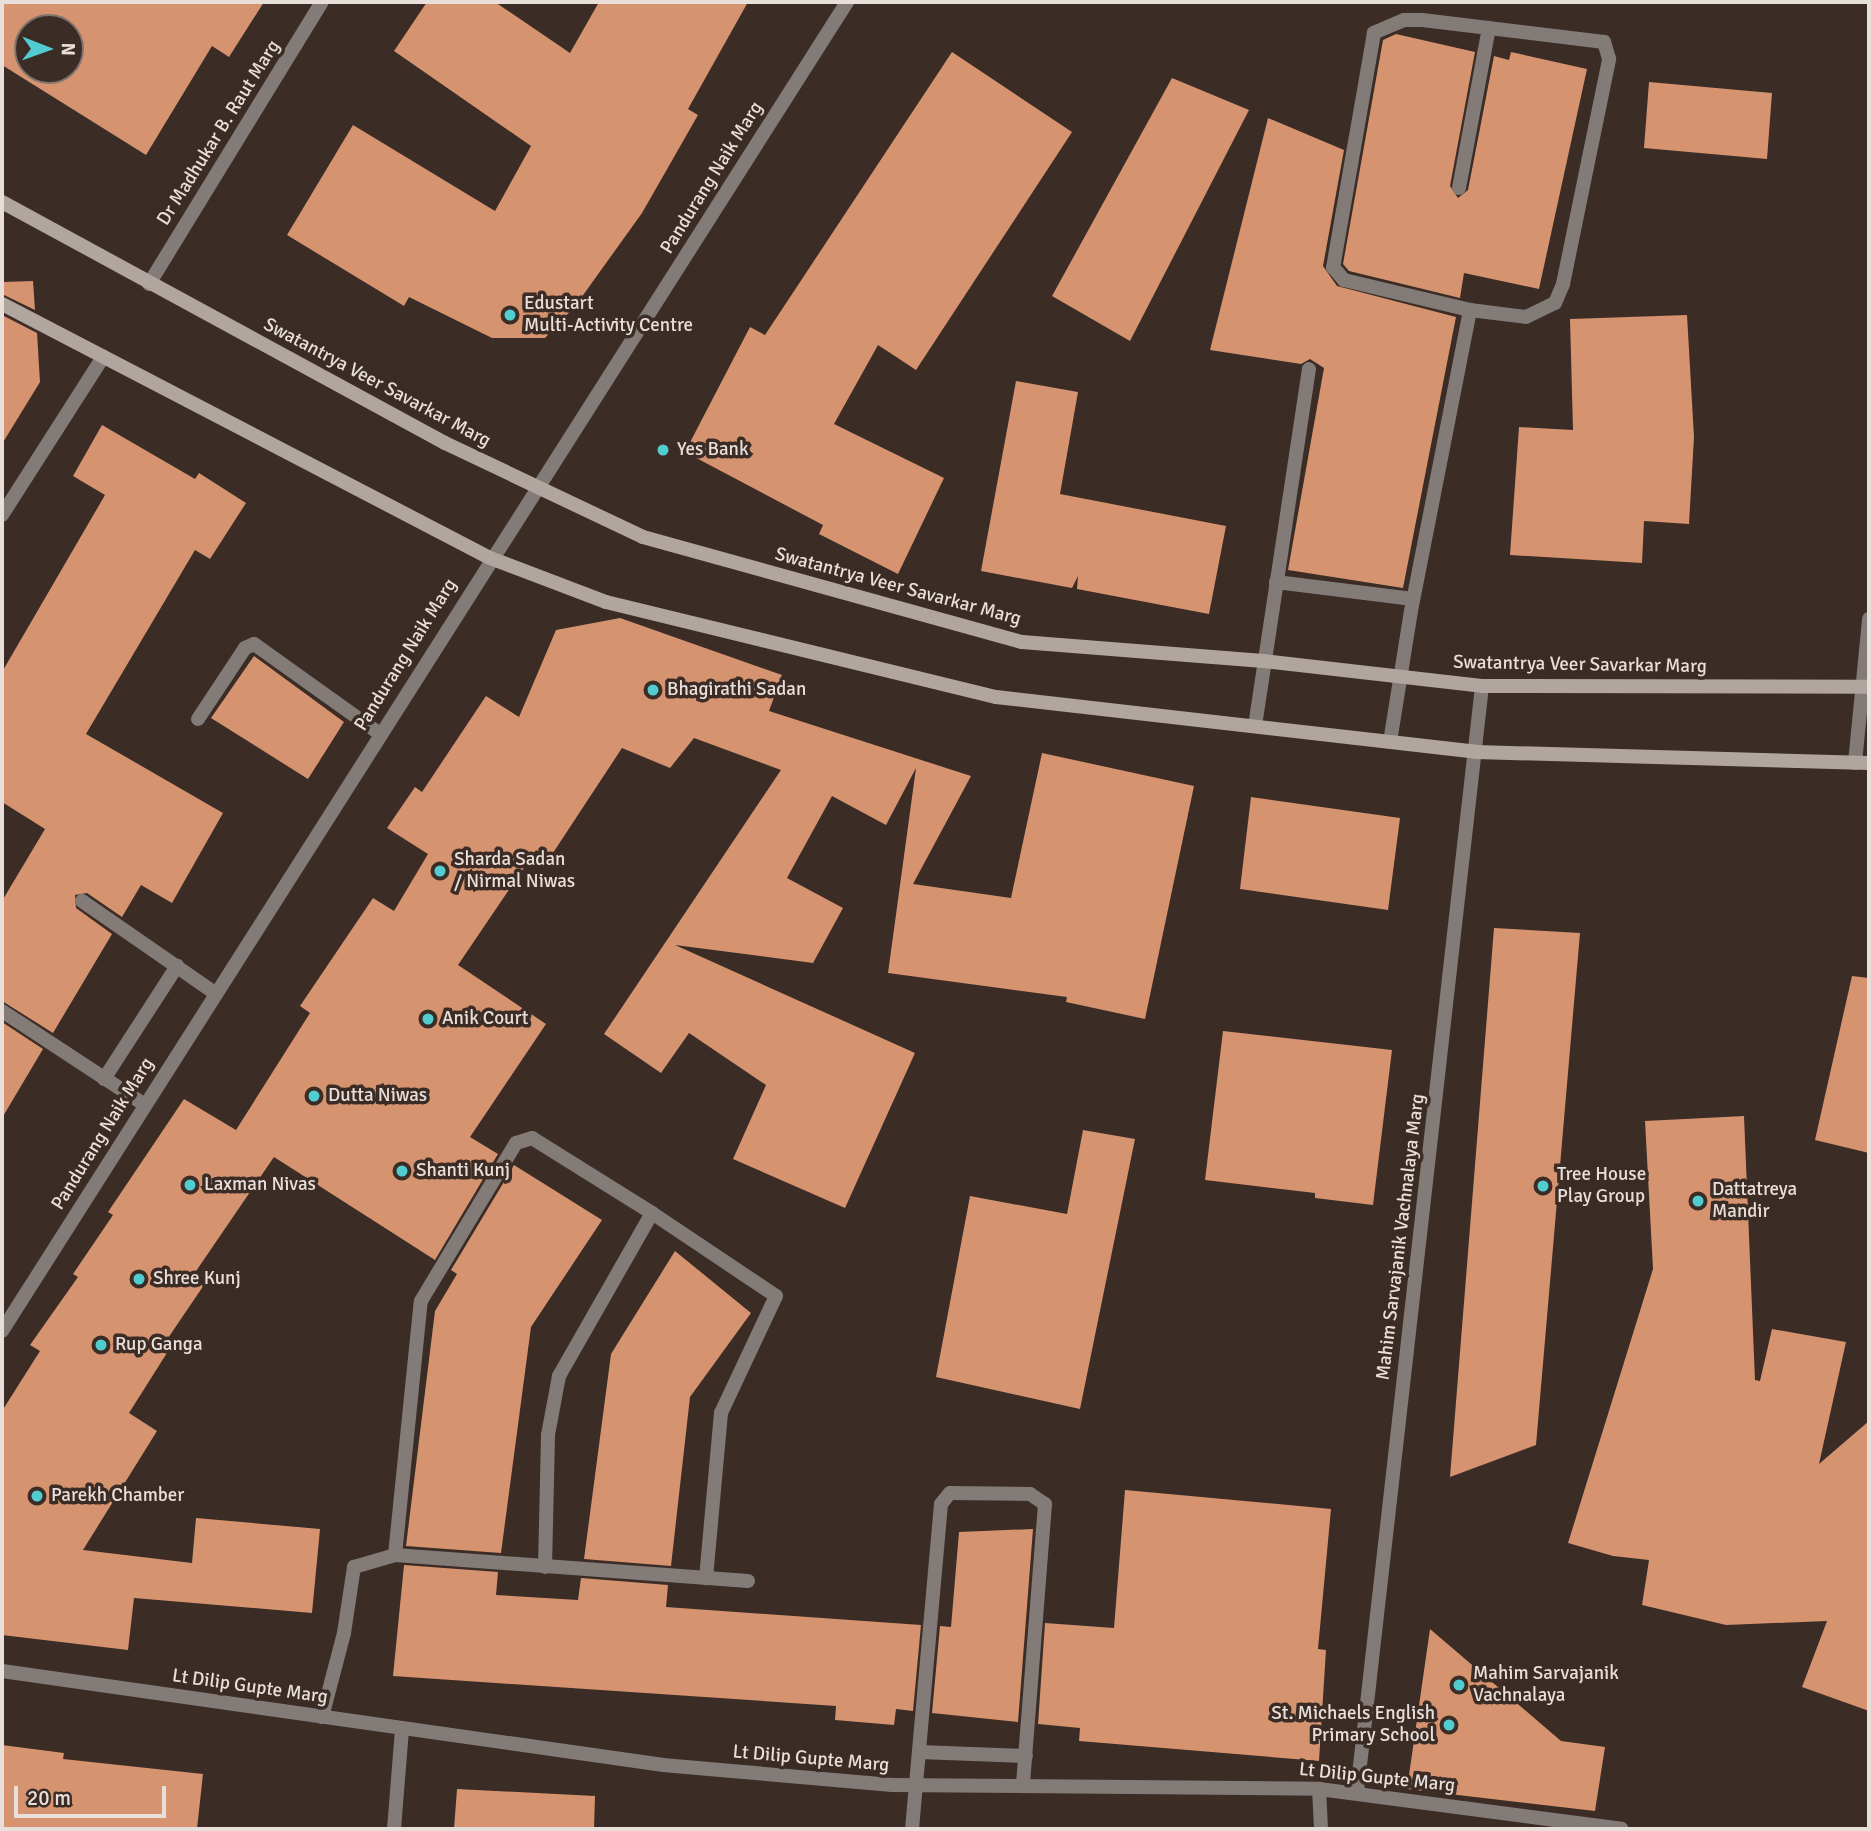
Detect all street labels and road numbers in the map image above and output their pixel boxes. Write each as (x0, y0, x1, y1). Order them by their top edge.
street label: Dr Madhukar B. Raut Marg (153, 36, 285, 230)
street label: Pandurang Naik Marg (656, 98, 768, 258)
street label: Swatantrya Veer Savarkar Marg (260, 313, 494, 453)
street label: Swatantrya Veer Savarkar Marg (772, 543, 1024, 631)
street label: Pandurang Naik Marg (350, 575, 462, 735)
street label: Swatantrya Veer Savarkar Marg (1453, 651, 1707, 679)
street label: Pandurang Naik Marg (47, 1054, 159, 1214)
street label: Mahim Sarvajanik Vachnalaya Marg (1372, 1093, 1430, 1381)
street label: Lt Dilip Gupte Marg (171, 1665, 329, 1709)
street label: Lt Dilip Gupte Marg (732, 1741, 890, 1777)
street label: Lt Dilip Gupte Marg (1298, 1758, 1456, 1798)

